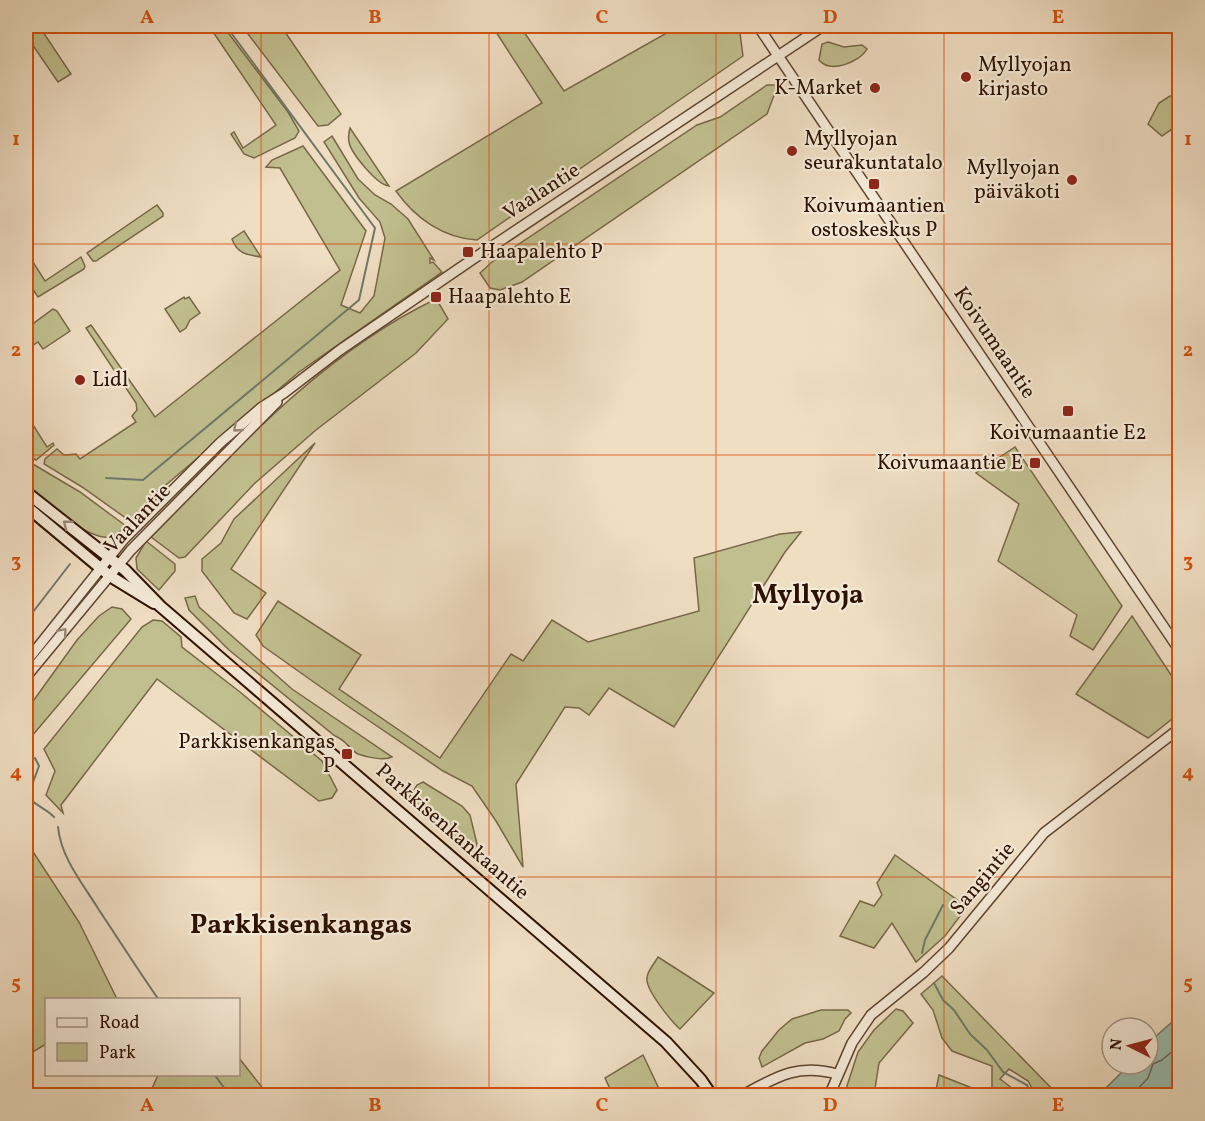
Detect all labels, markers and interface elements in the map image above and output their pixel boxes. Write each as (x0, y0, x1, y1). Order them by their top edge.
text: A (140, 4, 154, 32)
text: B (368, 4, 382, 32)
text: C (596, 4, 609, 32)
text: D (823, 4, 837, 32)
text: E (1052, 4, 1064, 32)
place label: Myllyojan kirjasto (978, 51, 1072, 104)
marker: Myllyojan kirjasto (959, 70, 973, 84)
place label: K-Market (774, 74, 863, 103)
marker: K-Market (868, 81, 882, 95)
place label: Myllyojan seurakuntatalo (804, 125, 943, 178)
text: 1 (12, 126, 20, 154)
text: 1 (1184, 126, 1192, 154)
marker: Myllyojan seurakuntatalo (785, 144, 799, 158)
place label: Myllyojan päiväkoti (966, 154, 1060, 207)
street label: Vaalantie (498, 156, 586, 228)
marker: Myllyojan päiväkoti (1065, 173, 1079, 187)
marker: Koivumaantien ostoskeskus P (867, 177, 881, 191)
place label: Koivumaantien ostoskeskus P (803, 192, 945, 245)
place label: Haapalehto P (480, 238, 603, 267)
marker: Haapalehto P (461, 245, 475, 259)
street label: Koivumaantie (946, 281, 1042, 405)
place label: Haapalehto E (448, 283, 571, 312)
marker: Haapalehto E (429, 290, 443, 304)
text: 2 (11, 337, 21, 365)
text: 2 (1183, 337, 1193, 365)
place label: Lidl (92, 366, 128, 395)
marker: Lidl (73, 373, 87, 387)
marker: Koivumaantie E2 (1061, 404, 1075, 418)
place label: Koivumaantie E2 (989, 419, 1147, 448)
one-way arrow (233, 421, 244, 432)
place label: Koivumaantie E (877, 449, 1023, 478)
marker: Koivumaantie E (1028, 456, 1042, 470)
street label: Vaalantie (98, 478, 178, 560)
one-way arrow (63, 521, 74, 532)
text: 3 (11, 548, 21, 576)
text: 3 (1183, 548, 1193, 576)
district label: Myllyoja (752, 577, 864, 615)
one-way arrow (56, 628, 67, 639)
place label: Parkkisenkangas P (178, 728, 335, 781)
marker: Parkkisenkangas P (340, 747, 354, 761)
street label: Parkkisenkankaantie (369, 757, 535, 907)
text: 4 (10, 759, 22, 787)
text: 4 (1182, 759, 1194, 787)
street label: Sangintie (944, 836, 1022, 922)
district label: Parkkisenkangas (190, 907, 412, 945)
text: 5 (11, 970, 21, 998)
text: 5 (1183, 970, 1193, 998)
legend (45, 998, 240, 1076)
text: Road (99, 1011, 140, 1036)
north arrow (1100, 1016, 1160, 1076)
text: N (1106, 1037, 1129, 1052)
text: Park (99, 1041, 136, 1066)
text: A (140, 1092, 154, 1120)
text: B (368, 1092, 382, 1120)
text: C (596, 1092, 609, 1120)
text: D (823, 1092, 837, 1120)
text: E (1052, 1092, 1064, 1120)

